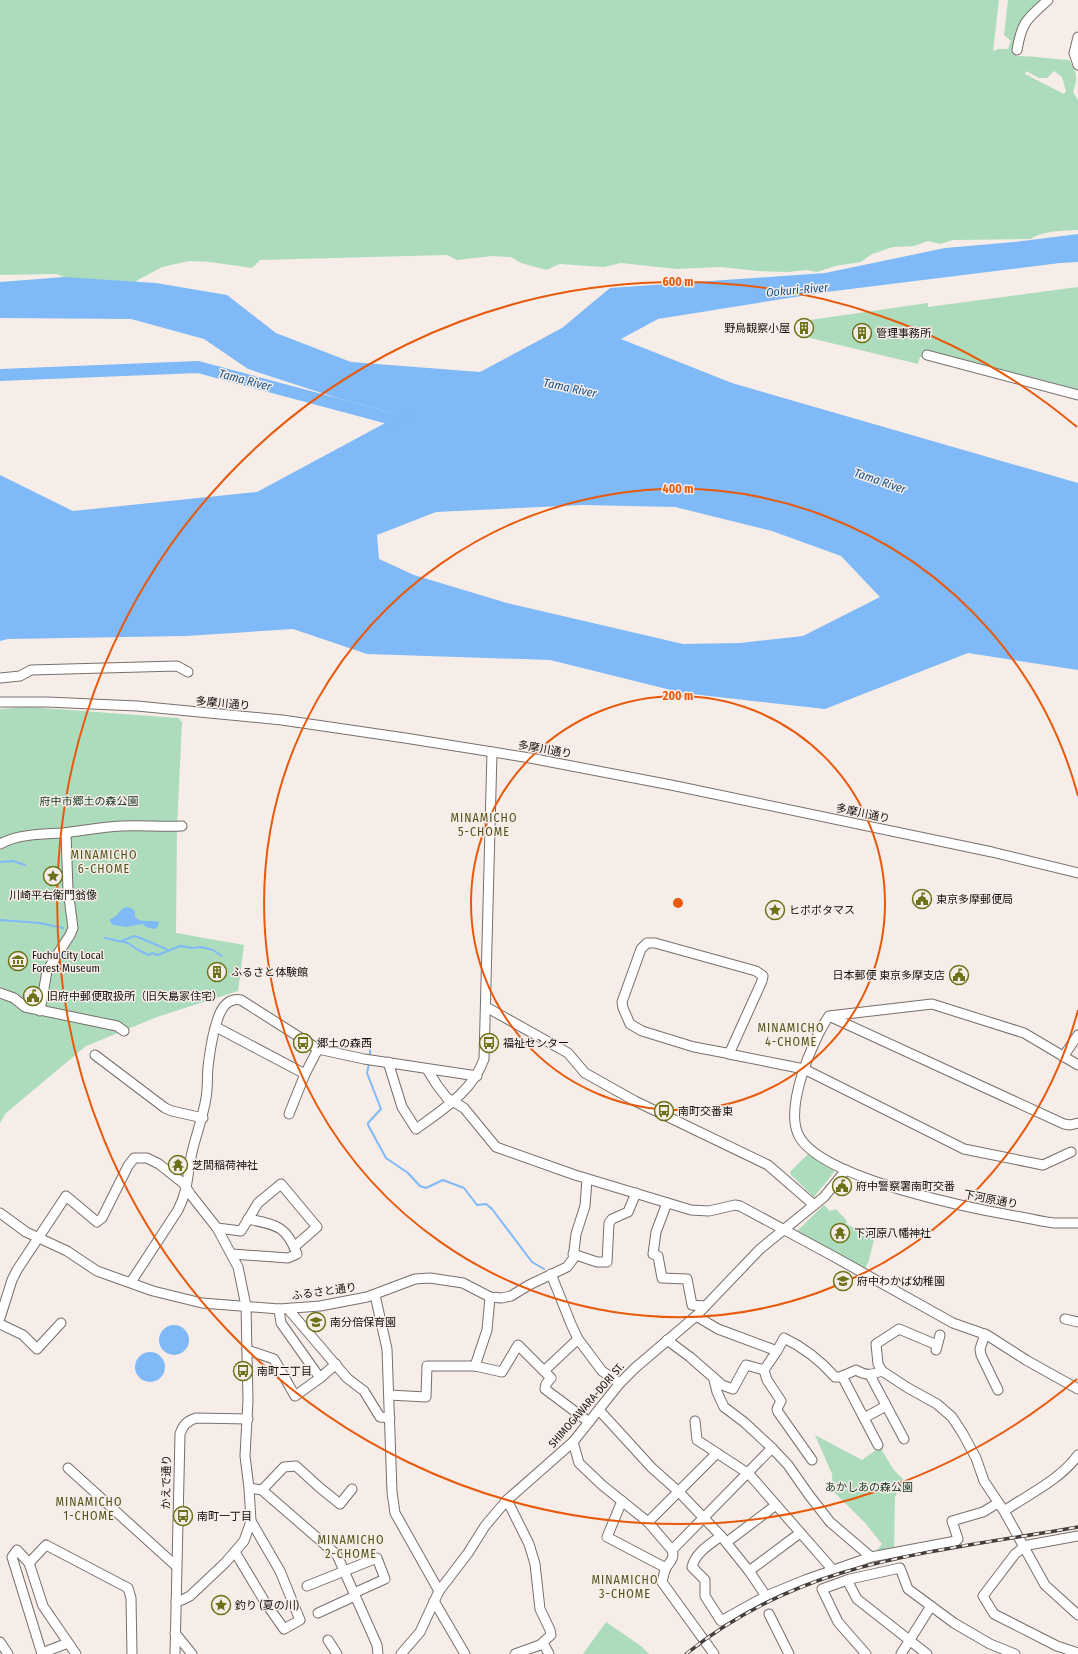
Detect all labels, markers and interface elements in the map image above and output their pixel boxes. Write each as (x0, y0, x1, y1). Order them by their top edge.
text: 600 m (662, 275, 694, 289)
water label: Ookuri-River (765, 280, 829, 300)
building icon: 野鳥観察小屋 (793, 317, 815, 339)
place label: 野鳥観察小屋 (724, 322, 790, 335)
building icon: 管理事務所 (851, 322, 873, 344)
place label: 管理事務所 (876, 327, 932, 340)
water label: Tama River (217, 366, 274, 394)
water label: Tama River (542, 376, 599, 401)
water label: Tama River (852, 466, 909, 497)
text: 400 m (663, 482, 693, 496)
text: 200 m (662, 689, 693, 703)
street label: 多摩川通り (195, 695, 251, 712)
street label: 多摩川通り (517, 738, 573, 761)
park label: 府中市郷土の森公園 (40, 795, 139, 808)
street label: 多摩川通り (835, 801, 891, 826)
district label: MINAMICHO 5-CHOME (451, 811, 517, 839)
district label: MINAMICHO 6-CHOME (71, 848, 137, 876)
place icon: 川崎平右衛門翁像 (42, 865, 64, 887)
public building icon: 東京多摩郵便局 (911, 888, 933, 910)
place label: 川崎平右衛門翁像 (9, 889, 97, 902)
place label: 東京多摩郵便局 (936, 893, 1013, 906)
centre of rings (671, 896, 685, 910)
place icon: ヒポポタマス (764, 899, 786, 921)
place label: ヒポポタマス (789, 904, 855, 917)
place label: Fuchu City Local Forest Museum (32, 949, 104, 975)
museum icon: Fuchu City Local Forest Museum (7, 950, 29, 972)
building icon: ふるさと体験館 (206, 961, 228, 983)
public building icon: 日本郵便 東京多摩支店 (948, 964, 970, 986)
place label: ふるさと体験館 (231, 966, 308, 979)
place label: 日本郵便 東京多摩支店 (832, 969, 945, 982)
public building icon: 旧府中郵便取扱所（旧矢島家住宅） (22, 985, 44, 1007)
place label: 旧府中郵便取扱所（旧矢島家住宅） (47, 990, 223, 1003)
district label: MINAMICHO 4-CHOME (758, 1021, 824, 1049)
bus stop icon: 郷土の森西 (292, 1032, 314, 1054)
bus stop icon: 福祉センター (478, 1032, 500, 1054)
place label: 郷土の森西 (317, 1037, 372, 1050)
place label: 福祉センター (503, 1037, 569, 1050)
bus stop icon: 南町交番東 (653, 1100, 675, 1122)
place label: 南町交番東 (678, 1105, 733, 1118)
temple icon: 芝間稲荷神社 (167, 1154, 189, 1176)
place label: 芝間稲荷神社 (192, 1159, 258, 1172)
public building icon: 府中警察署南町交番 (831, 1175, 853, 1197)
place label: 府中警察署南町交番 (856, 1180, 955, 1193)
street label: 下河原通り (963, 1188, 1019, 1211)
temple icon: 下河原八幡神社 (829, 1222, 851, 1244)
place label: 下河原八幡神社 (854, 1227, 931, 1240)
school or university icon: 府中わかば幼稚園 (832, 1270, 854, 1292)
place label: 府中わかば幼稚園 (857, 1275, 945, 1288)
street label: ふるさと通り (290, 1280, 358, 1303)
school or university icon: 南分倍保育園 (305, 1311, 327, 1333)
place label: 南分倍保育園 (330, 1316, 396, 1329)
bus stop icon: 南町二丁目 (232, 1360, 254, 1382)
street label: SHIMOGAWARA-DORI ST. (546, 1360, 627, 1450)
place label: 南町二丁目 (257, 1365, 312, 1378)
street label: かえで通り (160, 1455, 173, 1509)
park label: あかしあの森公園 (825, 1481, 913, 1494)
district label: MINAMICHO 1-CHOME (56, 1495, 122, 1523)
bus stop icon: 南町一丁目 (172, 1505, 194, 1527)
place label: 南町一丁目 (197, 1510, 252, 1523)
district label: MINAMICHO 2-CHOME (318, 1533, 384, 1561)
district label: MINAMICHO 3-CHOME (592, 1573, 658, 1601)
place icon: 釣り (夏の川) (210, 1594, 232, 1616)
place label: 釣り (夏の川) (235, 1599, 299, 1612)

